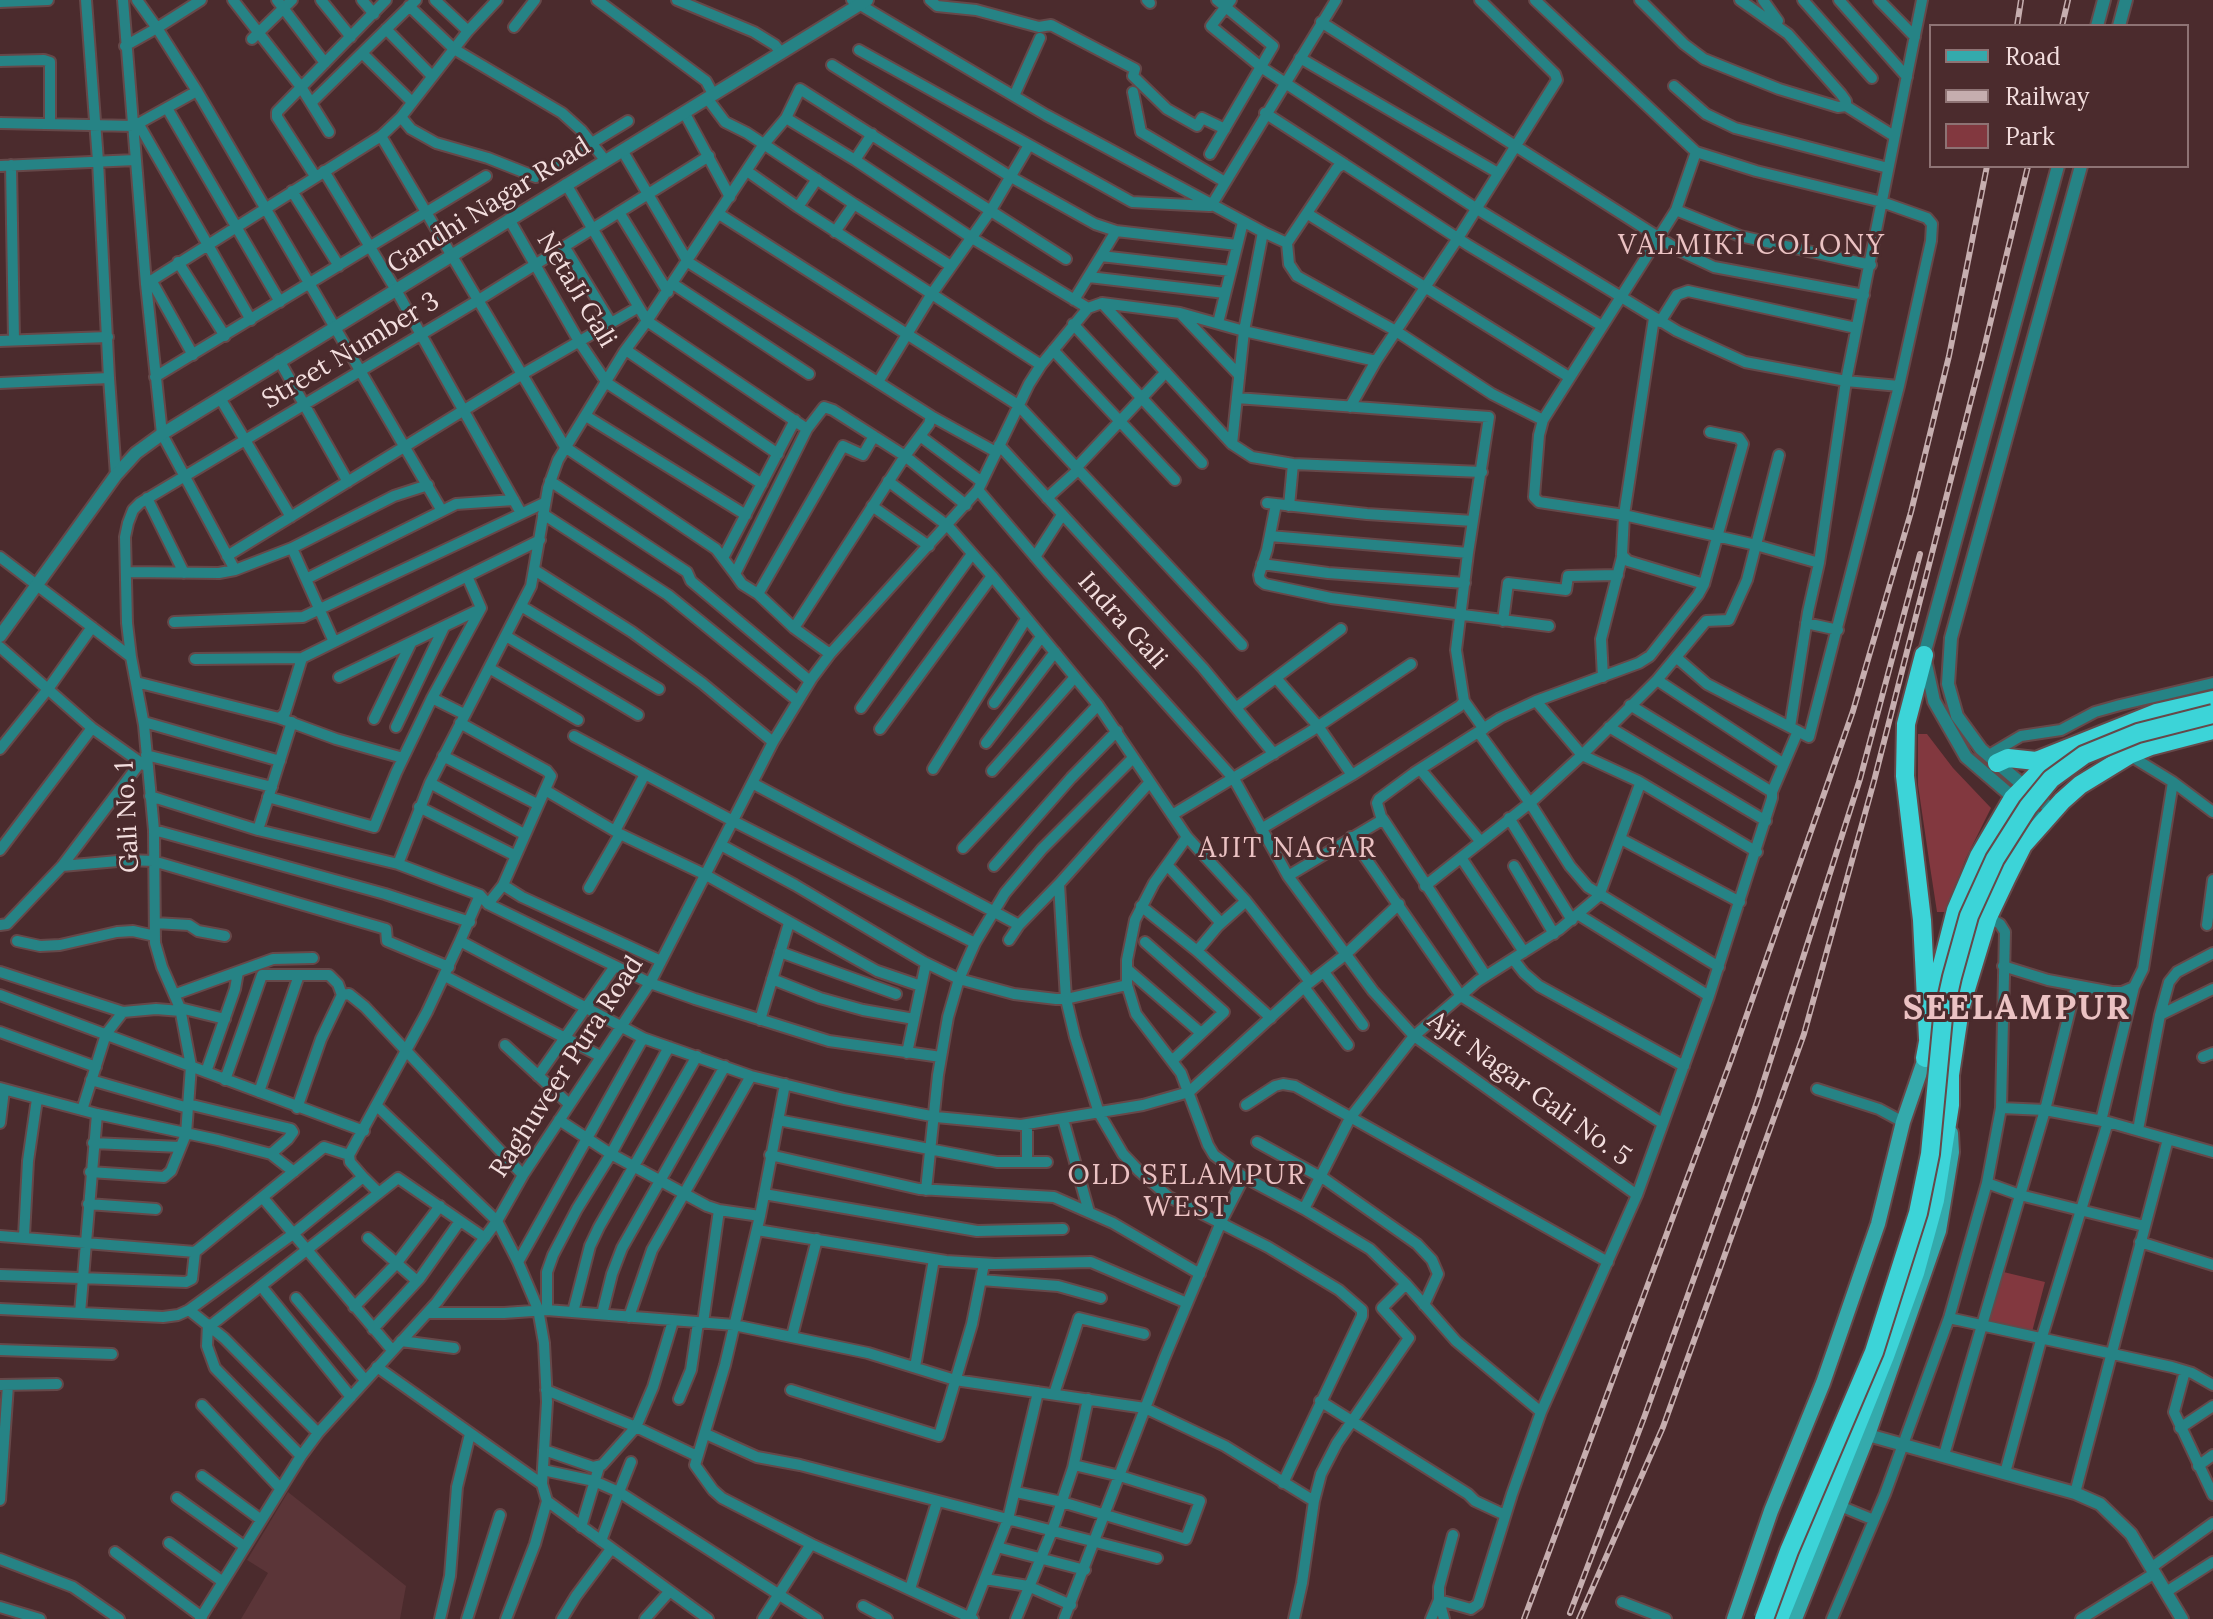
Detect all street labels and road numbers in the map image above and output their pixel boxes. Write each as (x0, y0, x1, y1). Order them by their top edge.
street label: Gandhi Nagar Road (382, 131, 596, 281)
street label: NetaJi Gali (529, 227, 623, 353)
street label: Street Number 3 (257, 286, 445, 416)
street label: Indra Gali (1071, 566, 1173, 676)
street label: Gali No. 1 (109, 760, 147, 874)
street label: Raghuveer Pura Road (484, 950, 650, 1184)
street label: Ajit Nagar Gali No. 5 (1421, 1005, 1637, 1173)

